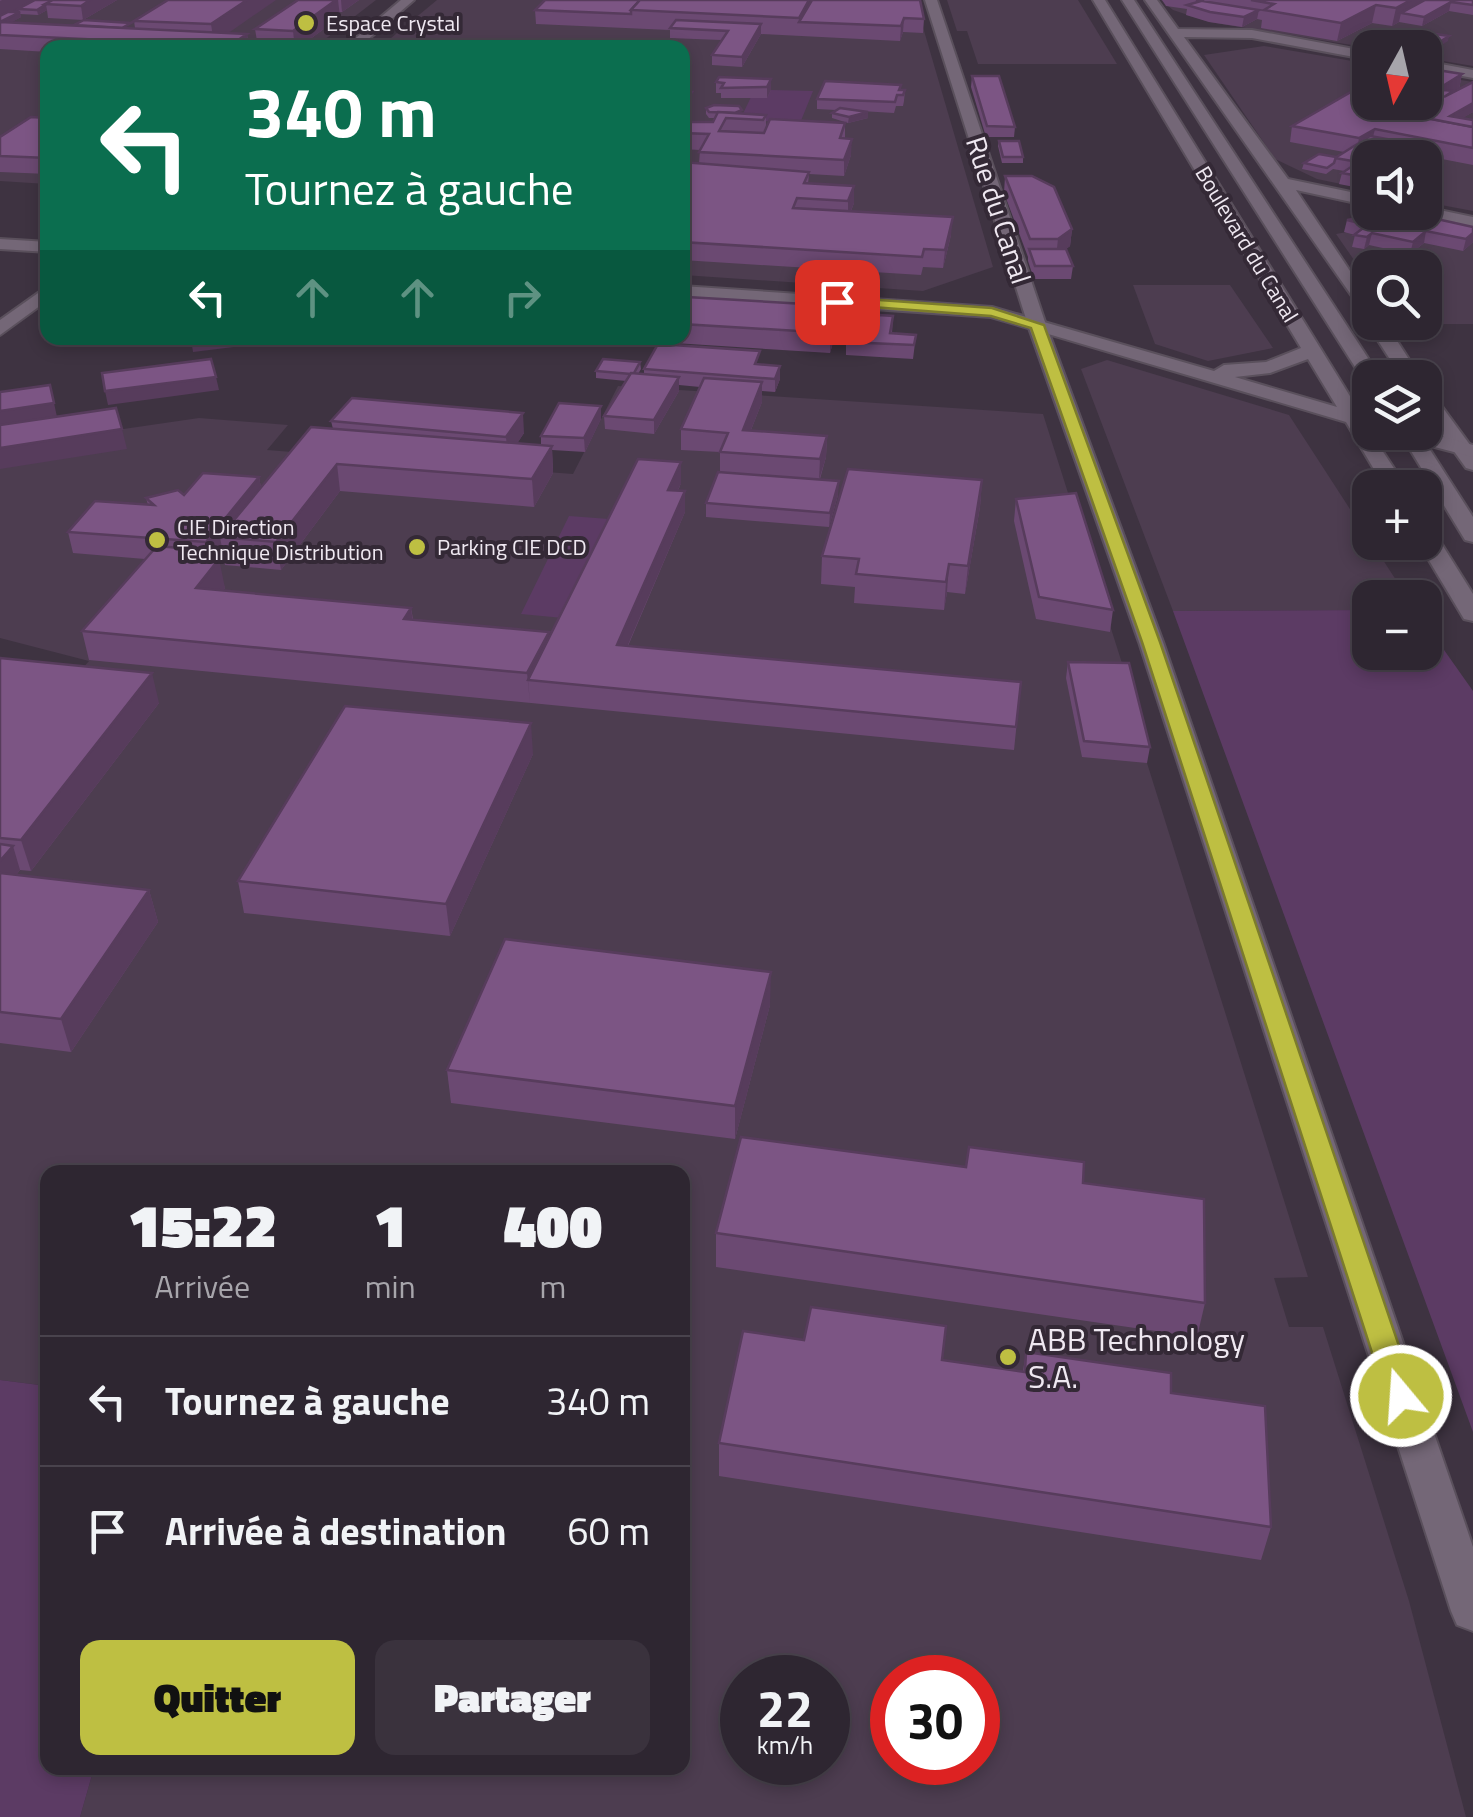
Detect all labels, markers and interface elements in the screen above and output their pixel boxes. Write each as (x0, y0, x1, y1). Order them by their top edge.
place label: Espace Crystal (326, 6, 460, 40)
marker: Espace Crystal (295, 12, 317, 34)
north arrow (1352, 30, 1442, 120)
map controls (1352, 30, 1442, 670)
text: 340 m (245, 58, 437, 164)
icon: left (80, 80, 210, 210)
street label: Rue du Canal (955, 131, 1043, 289)
button: sound (1352, 140, 1442, 230)
text: Tournez à gauche (245, 154, 574, 222)
street label: Boulevard du Canal (1187, 159, 1307, 329)
button: search (1352, 250, 1442, 340)
pin (795, 260, 880, 345)
icon: left (180, 270, 235, 325)
icon: ahead (285, 270, 340, 325)
icon: ahead (390, 270, 445, 325)
icon: right (495, 270, 550, 325)
icon: arrive (810, 275, 865, 330)
button: layers (1352, 360, 1442, 450)
button: + (1352, 470, 1442, 560)
place label: CIE Direction Technique Distribution (177, 510, 384, 569)
marker: CIE Direction Technique Distribution (146, 529, 168, 551)
place label: Parking CIE DCD (437, 530, 587, 564)
marker: Parking CIE DCD (406, 536, 428, 558)
button: − (1352, 580, 1442, 670)
text: 15:22 (128, 1179, 277, 1270)
text: 1 (374, 1179, 407, 1270)
text: 400 (503, 1179, 602, 1270)
text: Arrivée (155, 1262, 250, 1310)
text: min (365, 1262, 416, 1310)
text: m (539, 1262, 566, 1310)
place label: ABB Technology S.A. (1028, 1315, 1245, 1400)
position arrow (1349, 1344, 1453, 1448)
marker: ABB Technology S.A. (997, 1346, 1019, 1368)
text: Tournez à gauche (165, 1372, 450, 1430)
text: 340 m (546, 1372, 650, 1430)
icon: left (80, 1374, 135, 1429)
text: Arrivée à destination (165, 1502, 507, 1560)
text: 60 m (567, 1502, 650, 1560)
icon: arrive (80, 1504, 135, 1559)
button: Quitter (80, 1640, 355, 1755)
button: Partager (375, 1640, 650, 1755)
speed limit sign: 30 (870, 1655, 1000, 1785)
text: 22 (757, 1670, 813, 1746)
text: km/h (757, 1726, 813, 1764)

